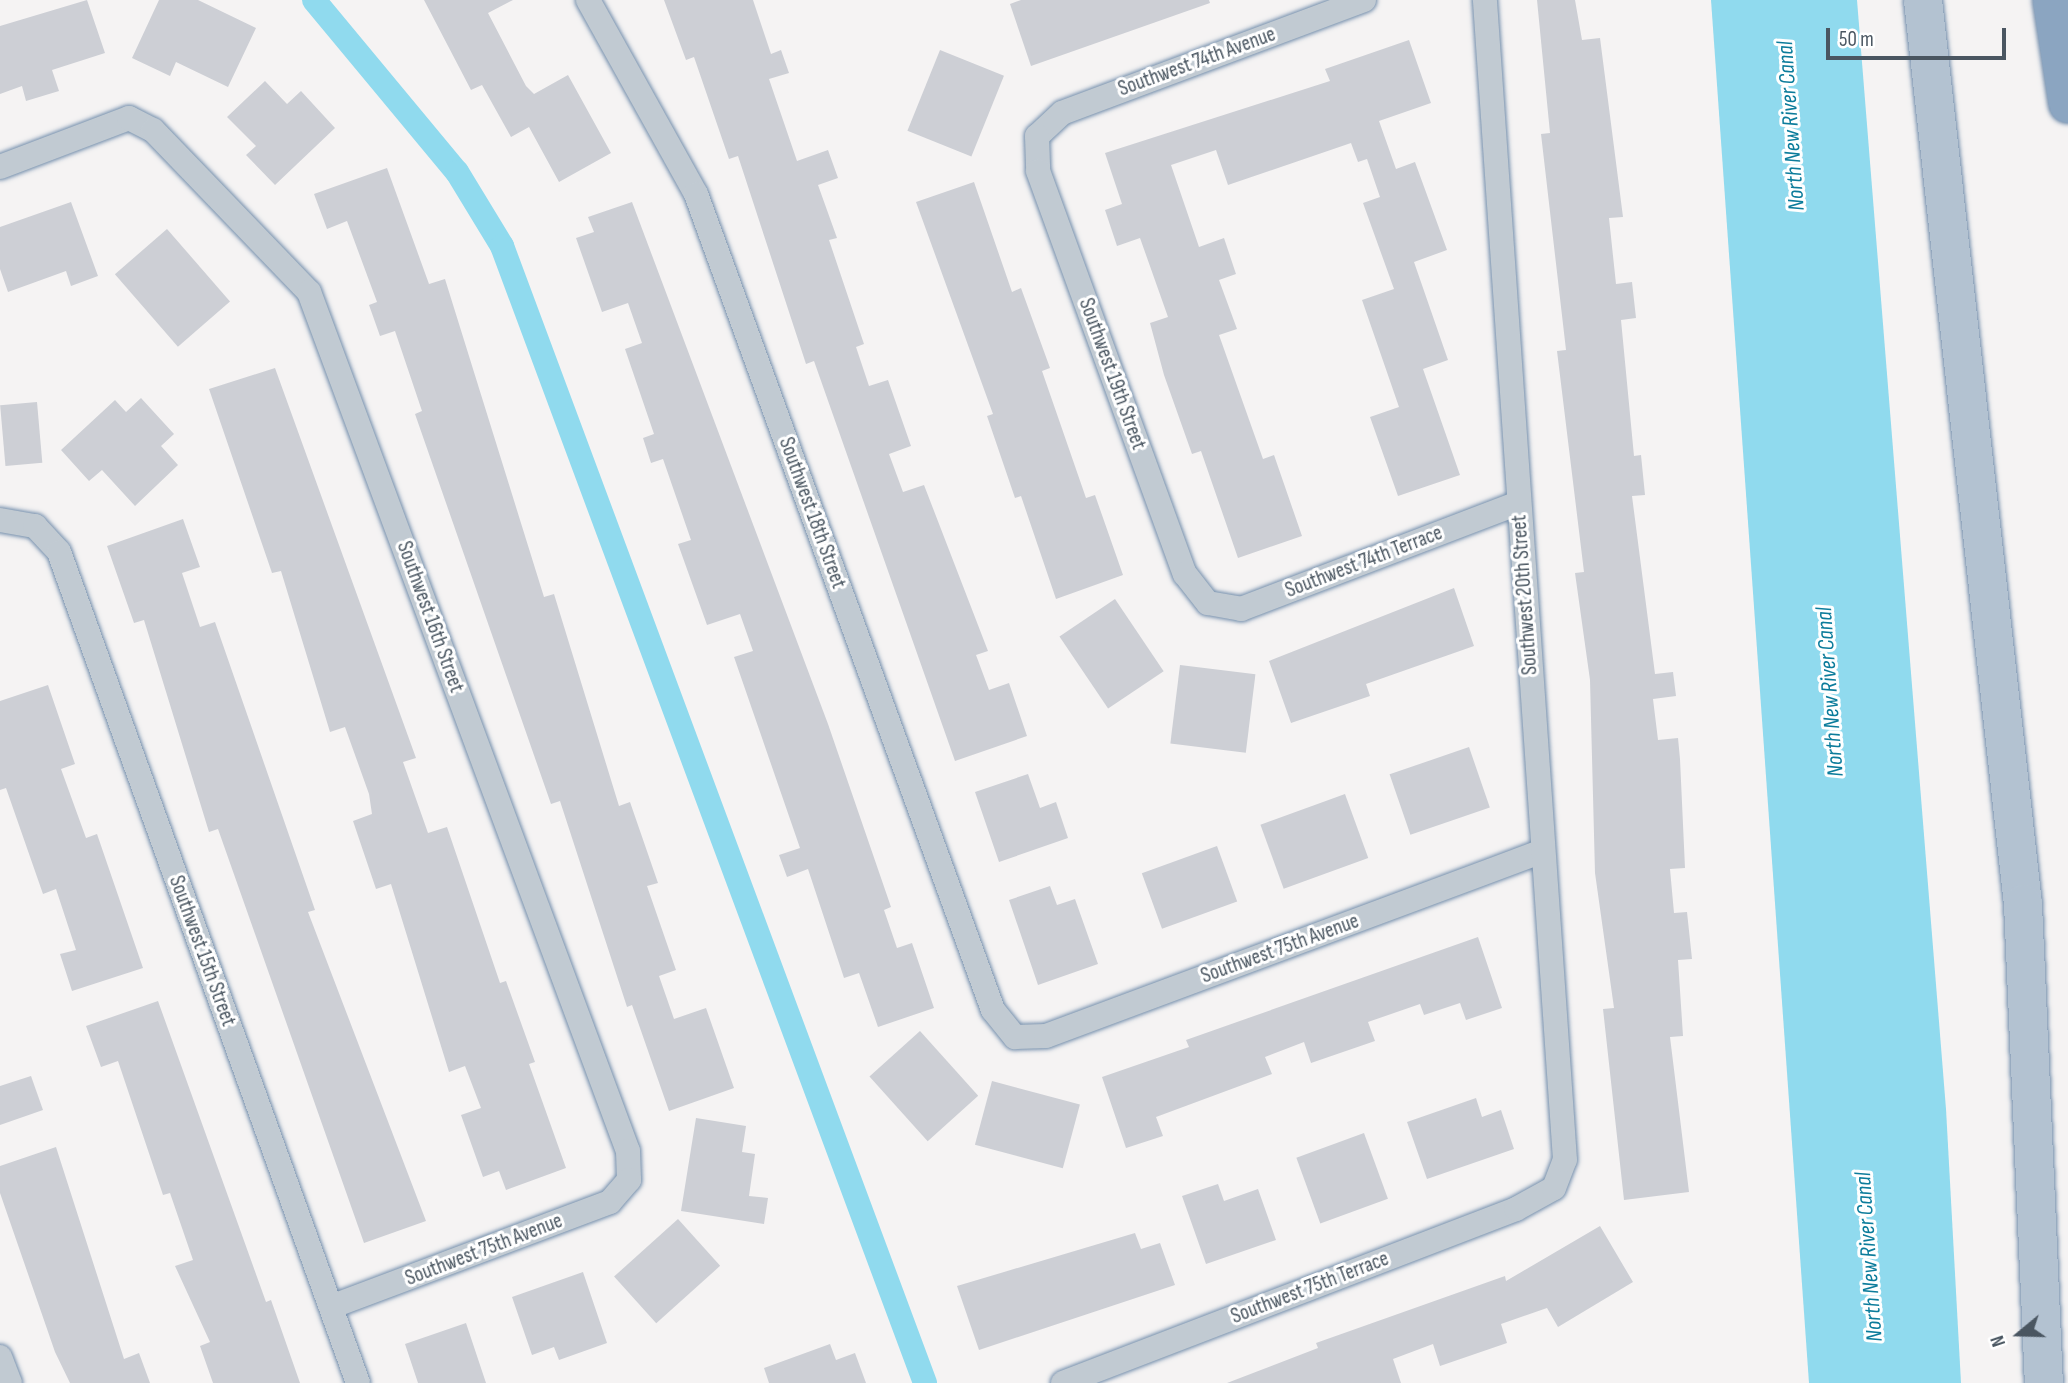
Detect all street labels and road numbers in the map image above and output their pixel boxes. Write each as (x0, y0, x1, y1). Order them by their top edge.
street label: Southwest 74th Avenue (1115, 22, 1279, 102)
street label: Southwest 19th Street (1073, 295, 1151, 453)
street label: Southwest 18th Street (773, 434, 851, 592)
street label: Southwest 20th Street (1507, 514, 1543, 676)
street label: Southwest 74th Terrace (1282, 520, 1446, 604)
street label: Southwest 16th Street (391, 538, 469, 696)
street label: Southwest 15th Street (163, 872, 241, 1030)
street label: Southwest 75th Avenue (1198, 909, 1362, 989)
street label: Southwest 75th Avenue (402, 1208, 566, 1292)
street label: Southwest 75th Terrace (1228, 1246, 1392, 1330)

